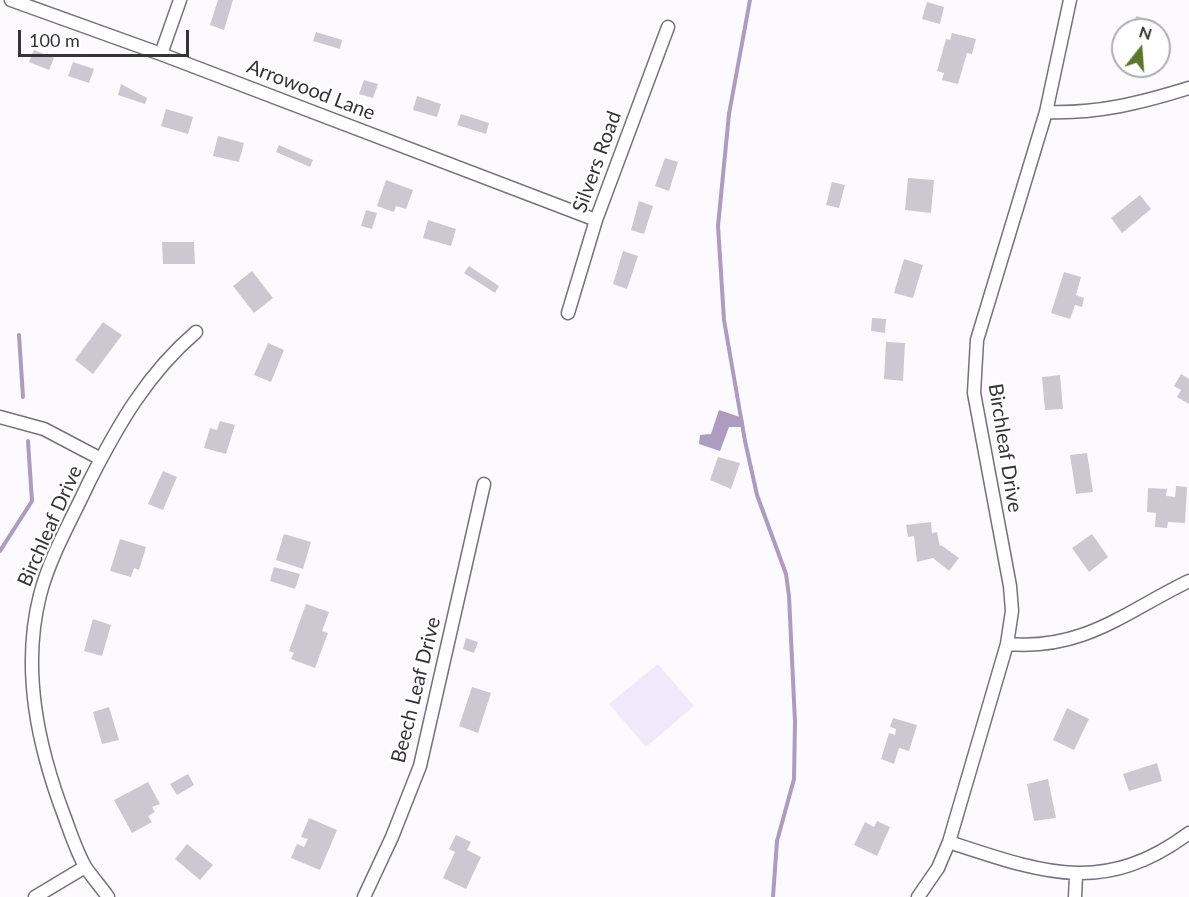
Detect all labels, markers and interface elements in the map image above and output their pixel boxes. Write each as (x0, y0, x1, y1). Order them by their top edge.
scale bar (21, 18, 192, 56)
north arrow (1111, 18, 1171, 78)
text: N (1137, 21, 1154, 43)
text: 100 m (29, 29, 80, 51)
street label: Arrowood Lane (244, 55, 378, 125)
street label: Silvers Road (568, 108, 626, 216)
street label: Birchleaf Drive (983, 382, 1027, 514)
street label: Birchleaf Drive (13, 462, 87, 590)
street label: Beech Leaf Drive (386, 615, 446, 765)

